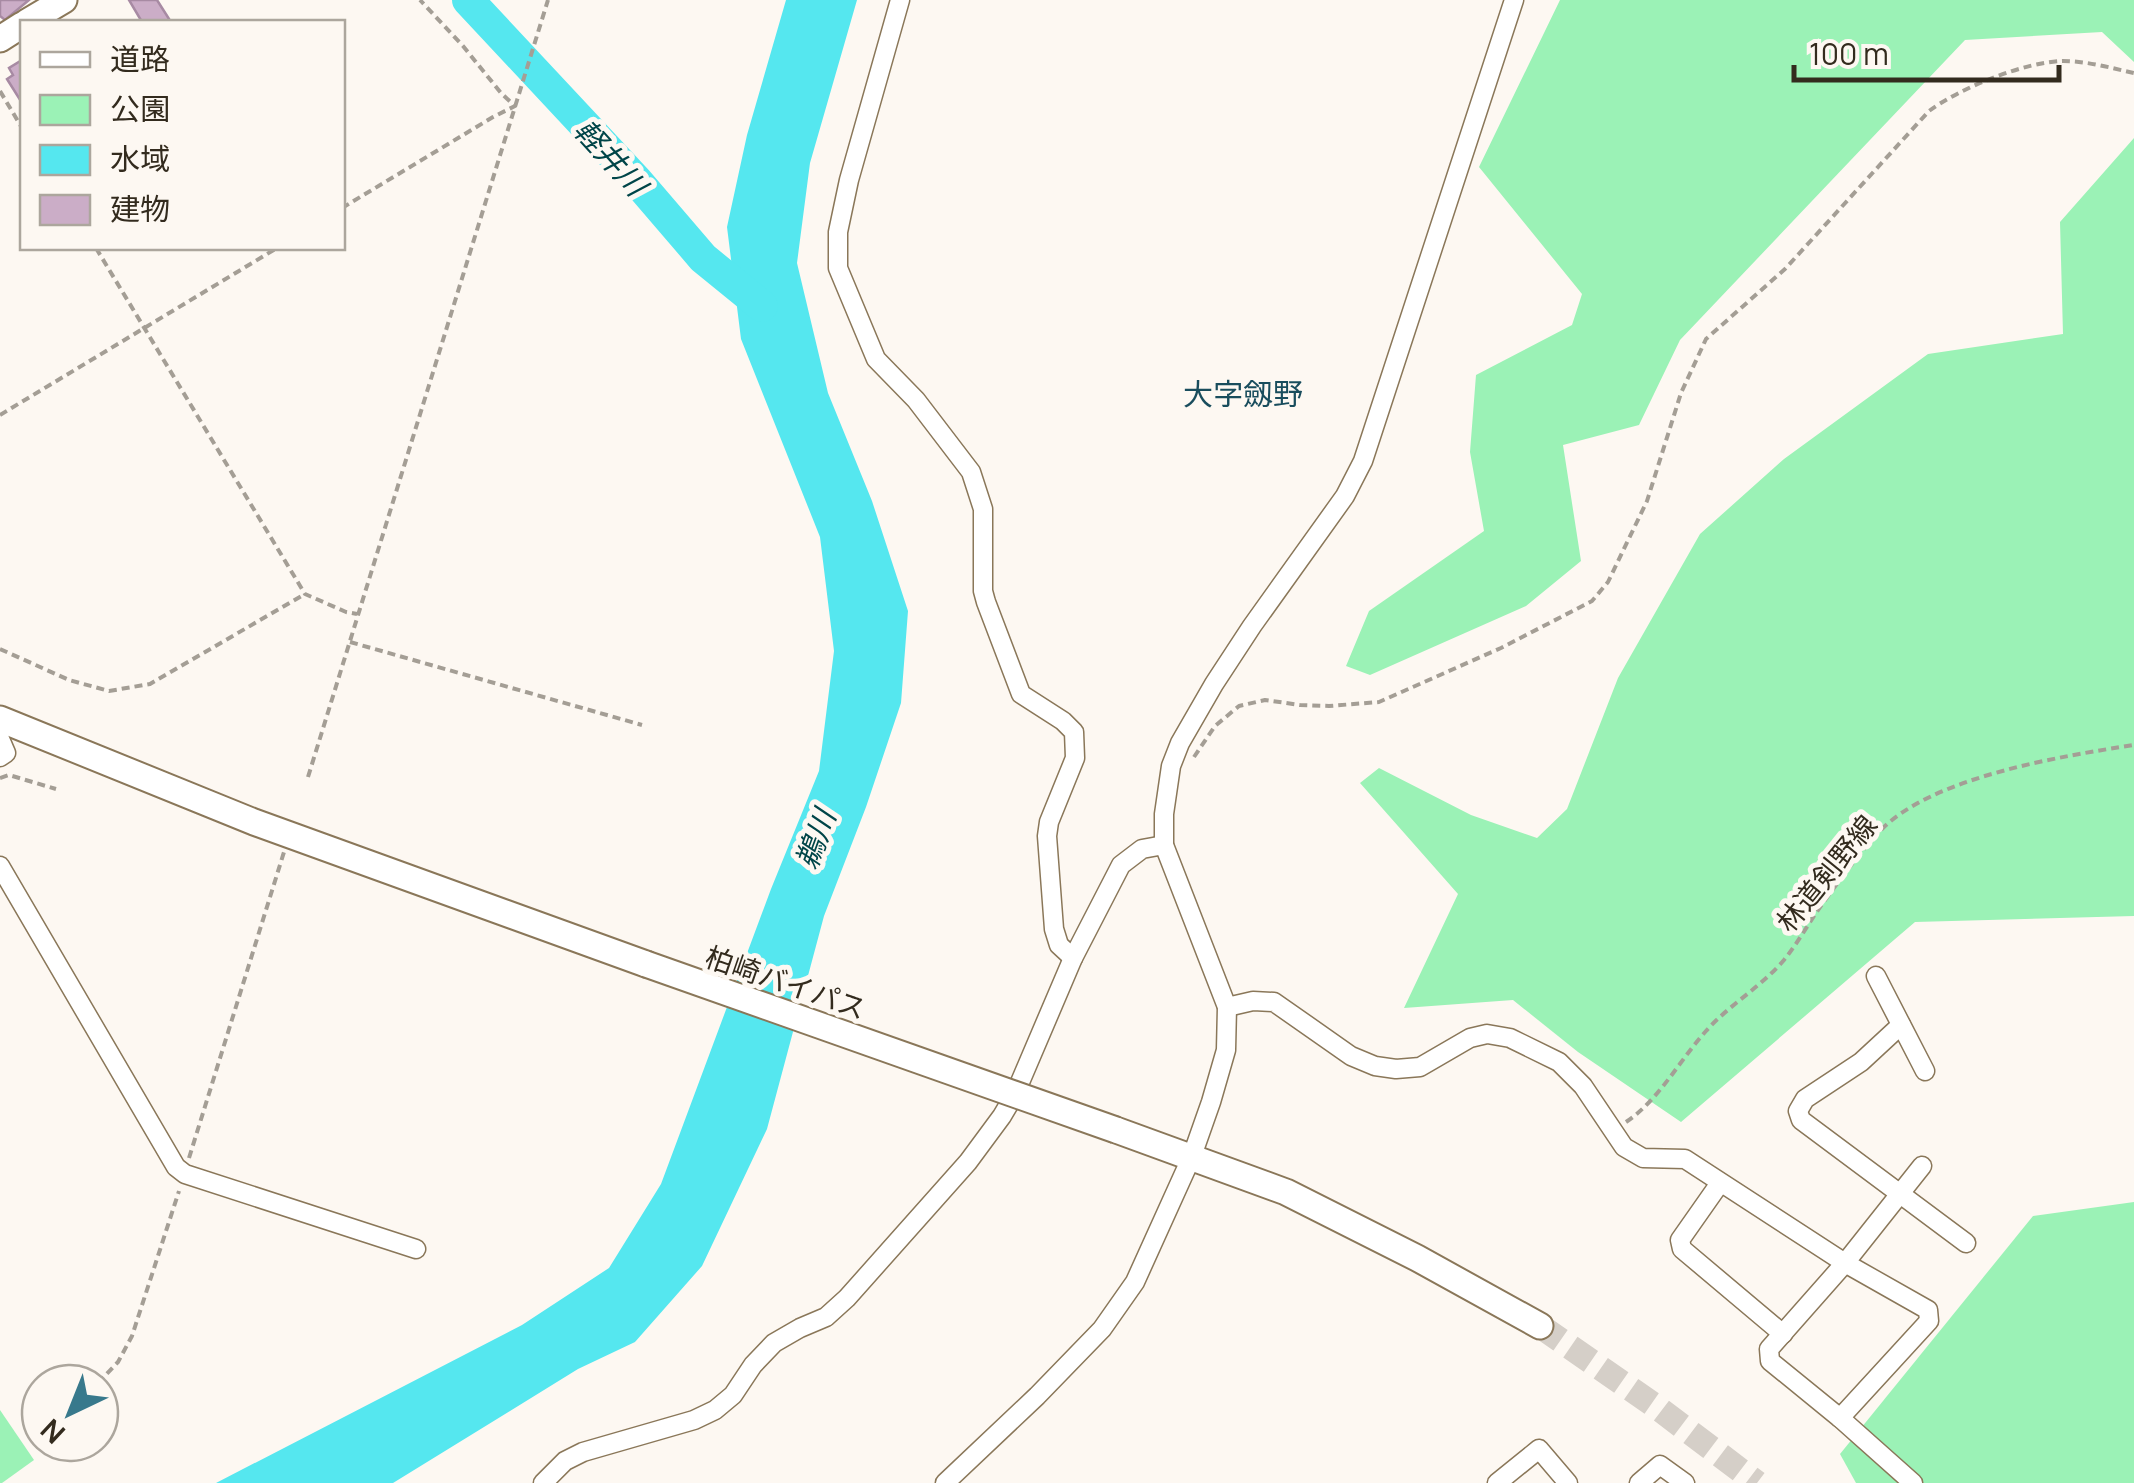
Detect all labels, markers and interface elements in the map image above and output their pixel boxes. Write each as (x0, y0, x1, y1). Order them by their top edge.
legend (20, 20, 345, 250)
scale bar (1794, 20, 2059, 82)
text: 100 m (1809, 33, 1889, 74)
text: 道路 (110, 38, 170, 79)
text: 公園 (110, 88, 170, 129)
water label: 軽井川 (566, 110, 658, 206)
text: 水域 (110, 138, 170, 179)
text: 建物 (110, 188, 170, 229)
district label: 大字劔野 (1183, 373, 1303, 414)
water label: 鵜川 (785, 801, 846, 874)
street label: 林道剣野線 (1767, 807, 1885, 939)
street label: 柏崎バイパス (701, 937, 871, 1027)
north arrow (20, 1363, 120, 1463)
text: N (32, 1411, 73, 1453)

